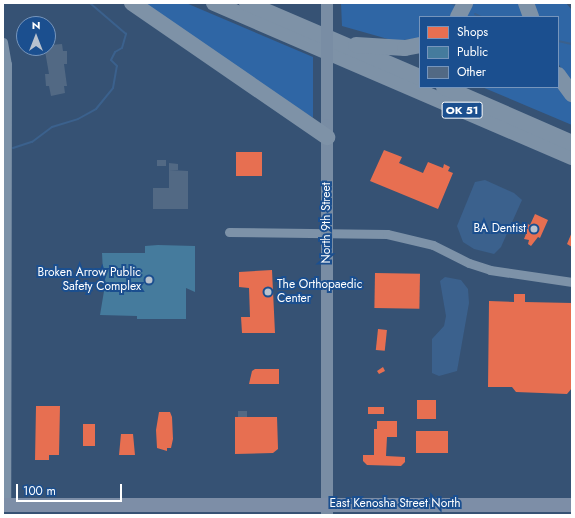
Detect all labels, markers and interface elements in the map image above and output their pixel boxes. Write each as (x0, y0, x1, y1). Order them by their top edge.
north arrow (16, 16, 56, 56)
legend (419, 16, 559, 88)
text: N (32, 17, 40, 33)
text: Shops (457, 23, 488, 41)
text: Public (457, 43, 488, 61)
text: Other (457, 63, 486, 81)
road number: OK 51 (441, 101, 483, 119)
street label: North 9th Street (320, 182, 334, 264)
place label: BA Dentist (474, 222, 526, 236)
marker: BA Dentist (529, 224, 539, 234)
place label: Broken Arrow Public Safety Complex (37, 266, 141, 294)
marker: Broken Arrow Public Safety Complex (144, 275, 154, 285)
place label: The Orthopaedic Center (277, 278, 362, 306)
marker: The Orthopaedic Center (262, 286, 274, 298)
scale bar (18, 476, 124, 502)
text: 100 m (23, 482, 56, 500)
street label: East Kenosha Street North (329, 497, 461, 511)

